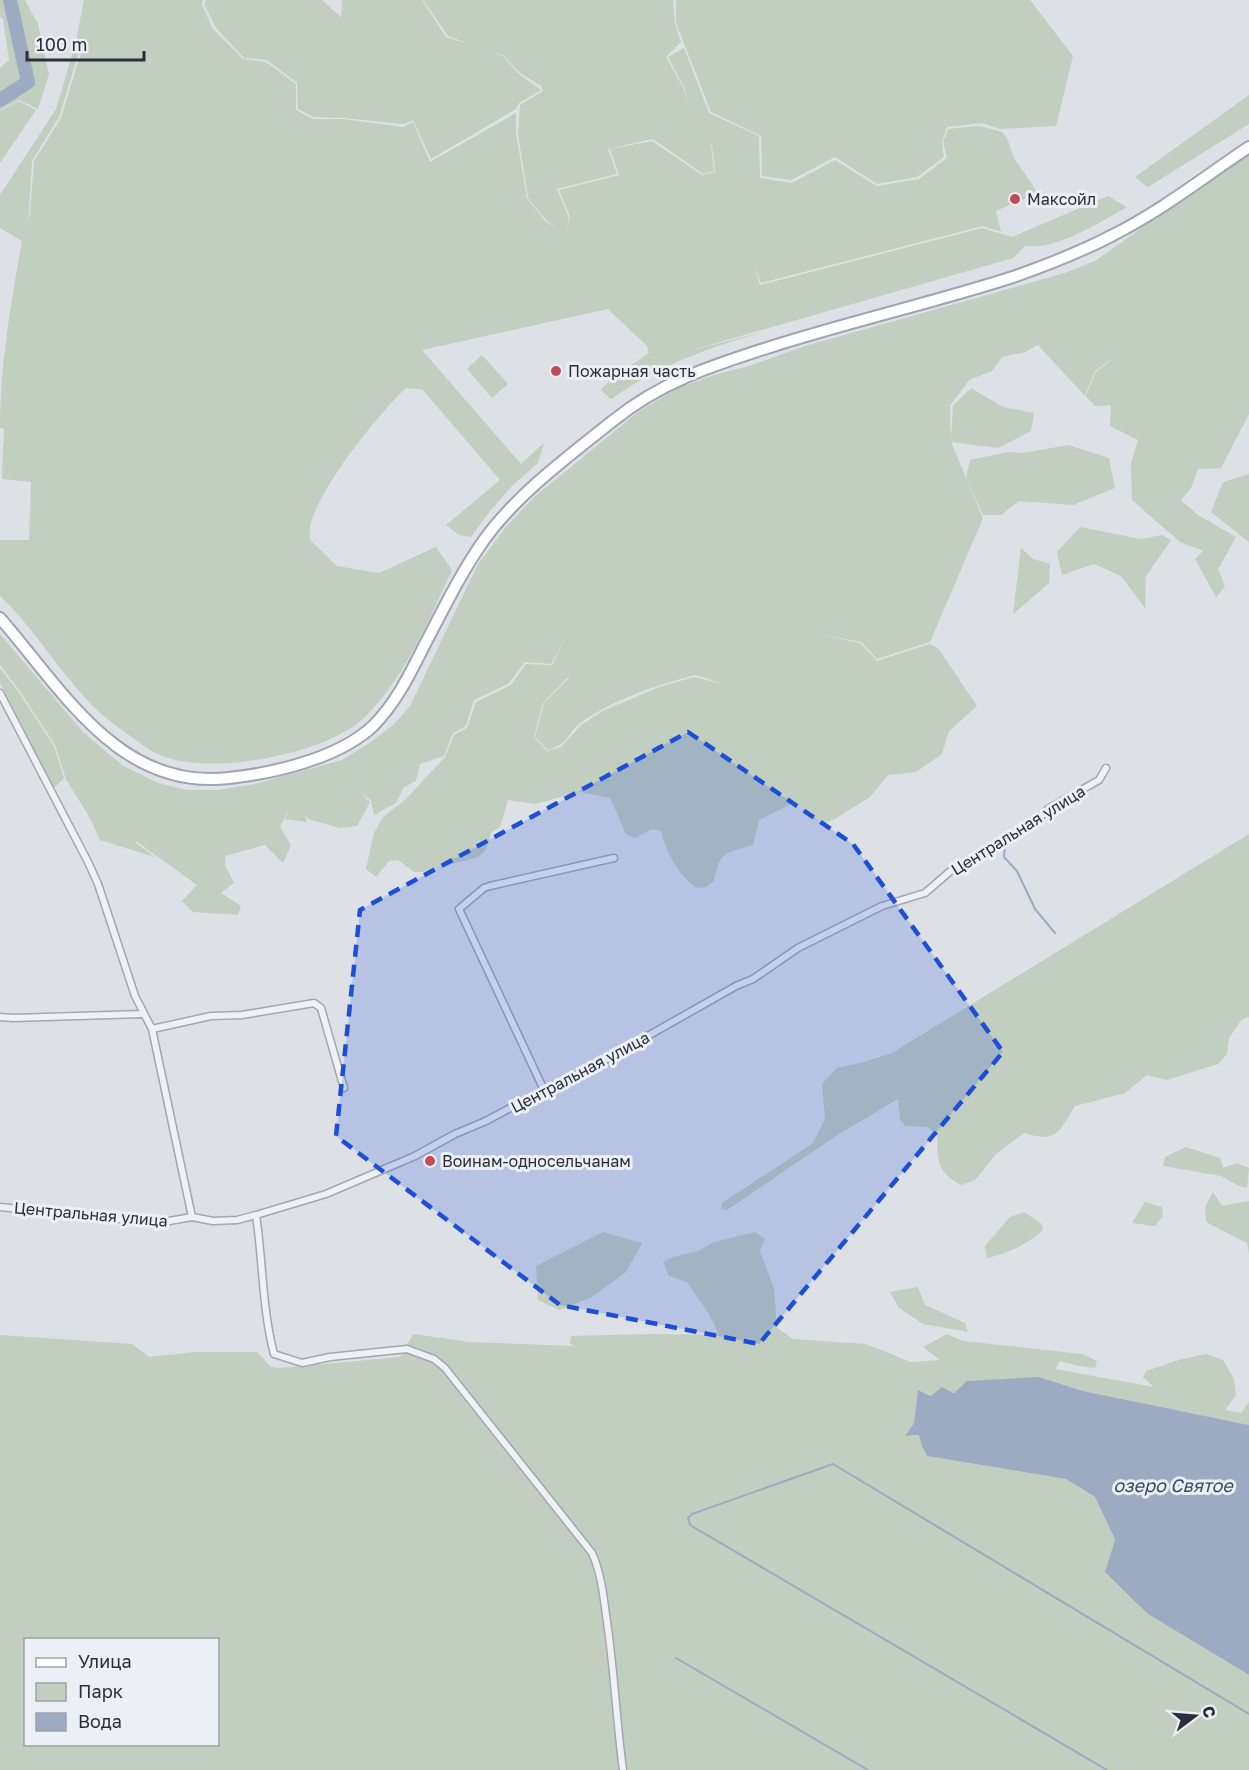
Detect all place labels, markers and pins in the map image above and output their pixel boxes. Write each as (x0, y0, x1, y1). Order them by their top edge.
place label: Максойл (1027, 189, 1096, 209)
marker: Максойл (1008, 192, 1022, 206)
place label: Пожарная часть (568, 361, 696, 381)
marker: Пожарная часть (549, 364, 563, 378)
place label: Воинам-односельчанам (442, 1151, 631, 1171)
marker: Воинам-односельчанам (423, 1154, 437, 1168)

